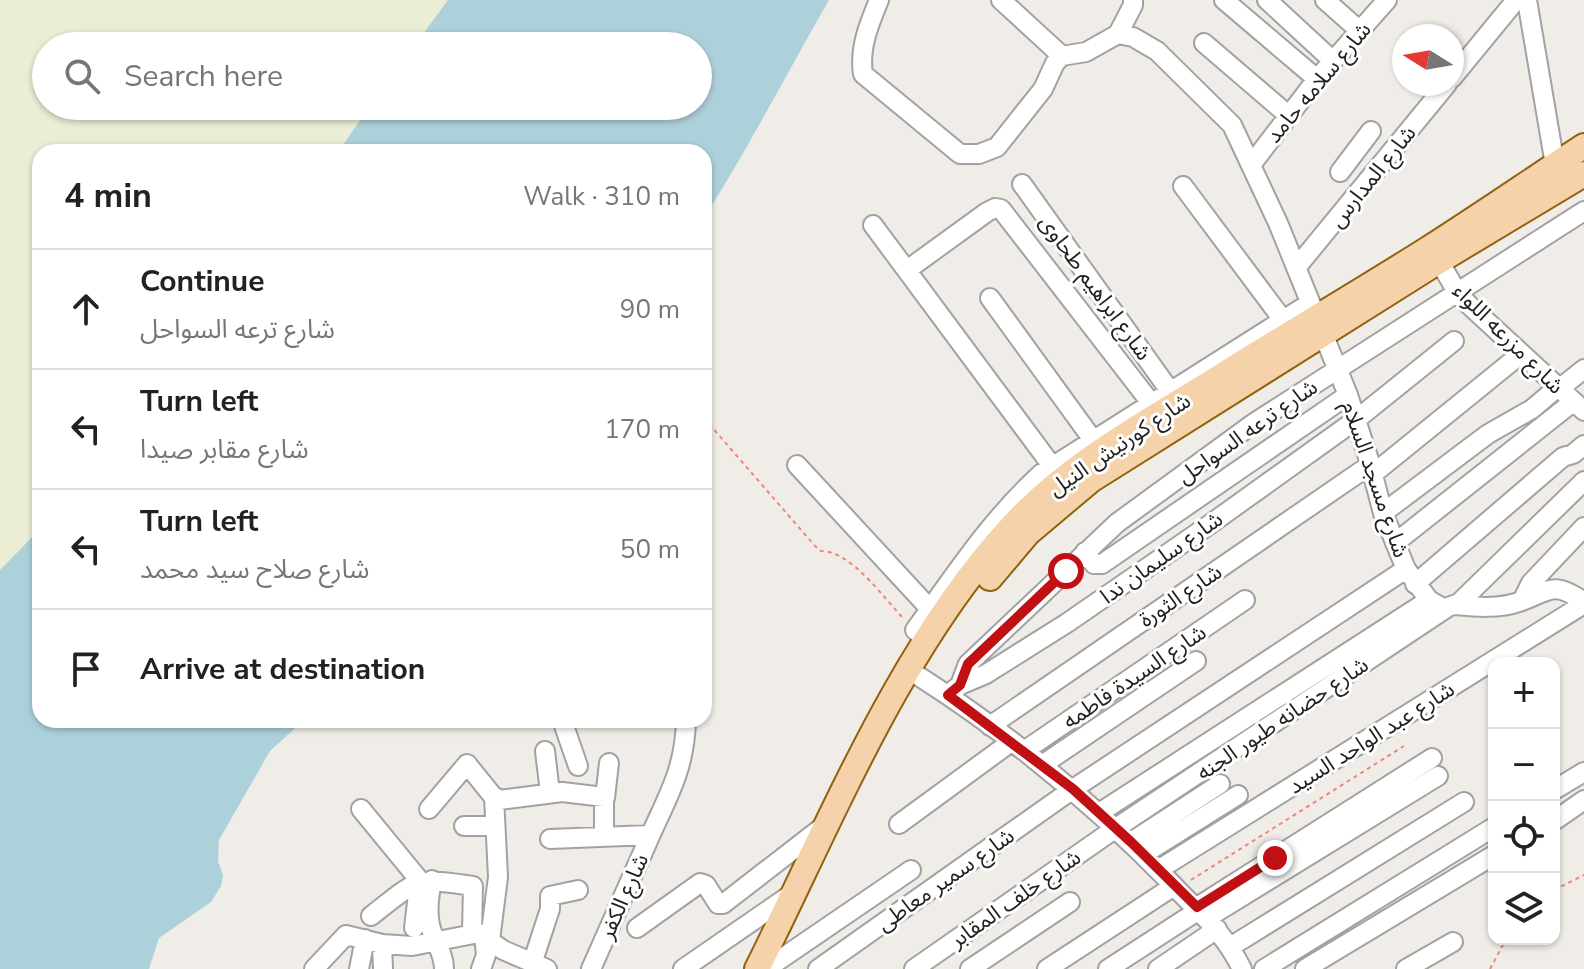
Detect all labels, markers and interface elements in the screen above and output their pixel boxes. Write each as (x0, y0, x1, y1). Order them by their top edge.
street label: شارع سلامه حامد (1259, 16, 1379, 150)
north arrow (1392, 24, 1464, 96)
search box (32, 32, 712, 120)
icon: search (60, 54, 104, 98)
text: Search here (124, 56, 283, 97)
street label: شارع المدارس (1322, 119, 1424, 235)
text: 4 min (64, 173, 152, 219)
text: Walk · 310 m (523, 179, 680, 214)
street label: شارع ابراهيم طحاوى (1031, 208, 1158, 367)
text: Continue (140, 261, 265, 302)
street label: شارع مزرعه اللواء (1445, 276, 1571, 402)
icon: ahead (64, 287, 108, 331)
text: 90 m (620, 292, 680, 327)
text: شارع ترعه السواحل (140, 312, 335, 347)
street label: شارع ترعه السواحل (1171, 372, 1324, 492)
text: Turn left (140, 381, 258, 422)
street label: شارع كورنيش النيل (1042, 386, 1197, 504)
street label: شارع مسجد السلام (1333, 397, 1416, 562)
icon: left (64, 407, 108, 451)
text: 170 m (604, 412, 680, 447)
text: شارع مقابر صيدا (140, 432, 309, 467)
text: Turn left (140, 501, 258, 542)
street label: شارع سليمان ندا (1094, 504, 1229, 612)
icon: left (64, 527, 108, 571)
text: 50 m (620, 532, 680, 567)
text: شارع صلاح سيد محمد (140, 552, 369, 587)
route start (1048, 553, 1084, 589)
street label: شارع الثورة (1133, 557, 1229, 635)
street label: شارع السيدة فاطمه (1057, 618, 1213, 737)
icon: arrive (64, 647, 108, 691)
text: Arrive at destination (140, 649, 425, 690)
street label: شارع حضانه طيور الجنه (1191, 650, 1375, 788)
map controls (1488, 657, 1560, 945)
button: + (1488, 657, 1560, 729)
street label: شارع عبد الواحد السيد (1283, 675, 1461, 802)
button: − (1488, 729, 1560, 801)
button: locate (1488, 801, 1560, 873)
street label: شارع سمير معاطى (871, 821, 1021, 939)
route end (1257, 840, 1293, 876)
street label: شارع خلف المقابر (943, 843, 1088, 957)
street label: شارع الكفر (591, 849, 657, 945)
button: layers (1488, 873, 1560, 945)

